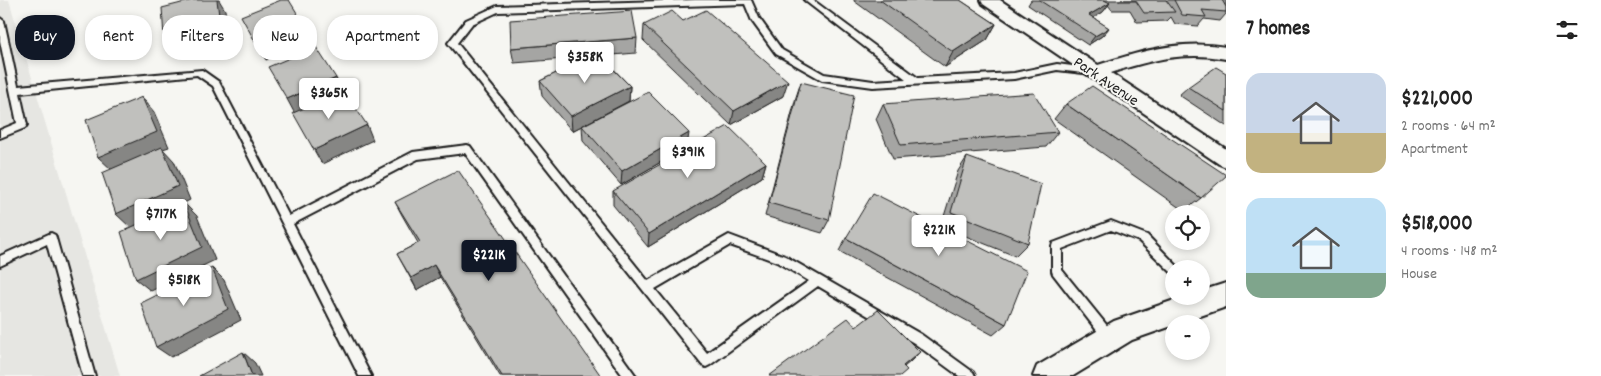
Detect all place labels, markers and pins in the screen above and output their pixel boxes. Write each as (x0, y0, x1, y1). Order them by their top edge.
pin: $358K (550, 42, 620, 84)
pin: $365K (294, 78, 364, 120)
pin: $391K (653, 136, 723, 179)
pin: $717K (126, 198, 196, 241)
pin: $221K (904, 214, 974, 257)
pin: $221K (454, 240, 524, 282)
pin: $518K (149, 264, 219, 307)

